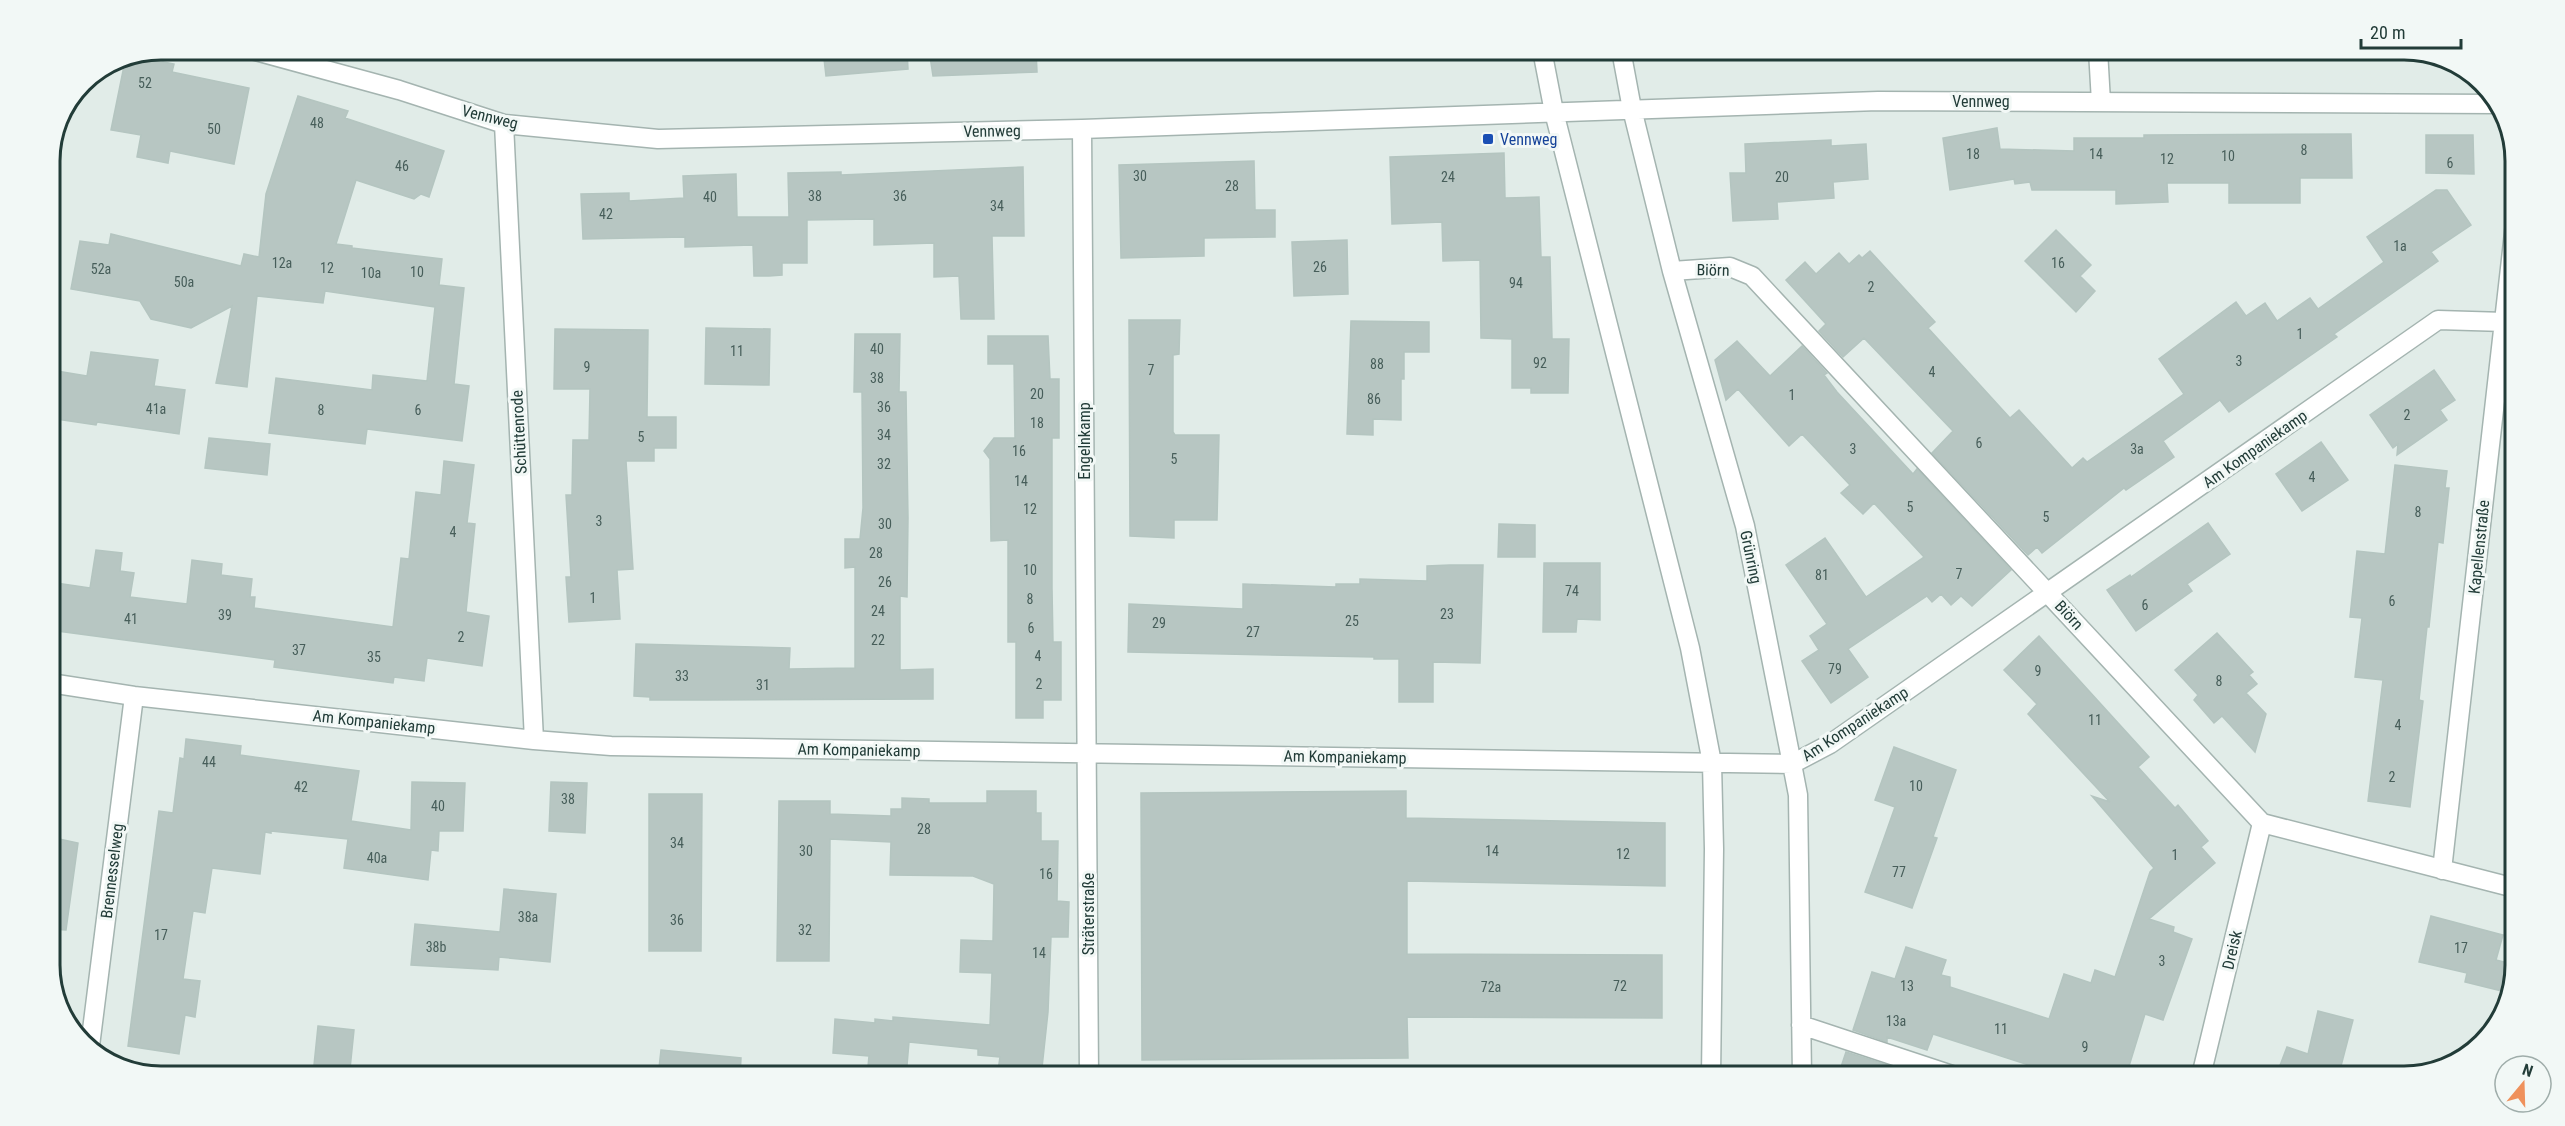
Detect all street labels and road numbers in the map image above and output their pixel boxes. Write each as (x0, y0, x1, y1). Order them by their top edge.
street label: Vennweg (1952, 92, 2010, 111)
street label: Vennweg (460, 101, 520, 133)
street label: Vennweg (963, 121, 1021, 141)
street label: Biörn (1696, 260, 1730, 280)
street label: Schüttenrode (507, 390, 531, 474)
street label: Engelnkamp (1075, 402, 1094, 480)
street label: Am Kompaniekamp (2199, 406, 2311, 492)
street label: Kapellenstraße (2465, 499, 2493, 595)
street label: Grünring (1736, 529, 1766, 585)
street label: Biörn (2051, 596, 2087, 634)
street label: Am Kompaniekamp (1798, 683, 1912, 765)
street label: Am Kompaniekamp (312, 706, 436, 738)
street label: Am Kompaniekamp (797, 739, 921, 761)
street label: Am Kompaniekamp (1283, 746, 1407, 768)
street label: Brennesselweg (97, 822, 127, 920)
street label: Sträterstraße (1079, 873, 1098, 955)
street label: Dreisk (2218, 928, 2246, 971)

